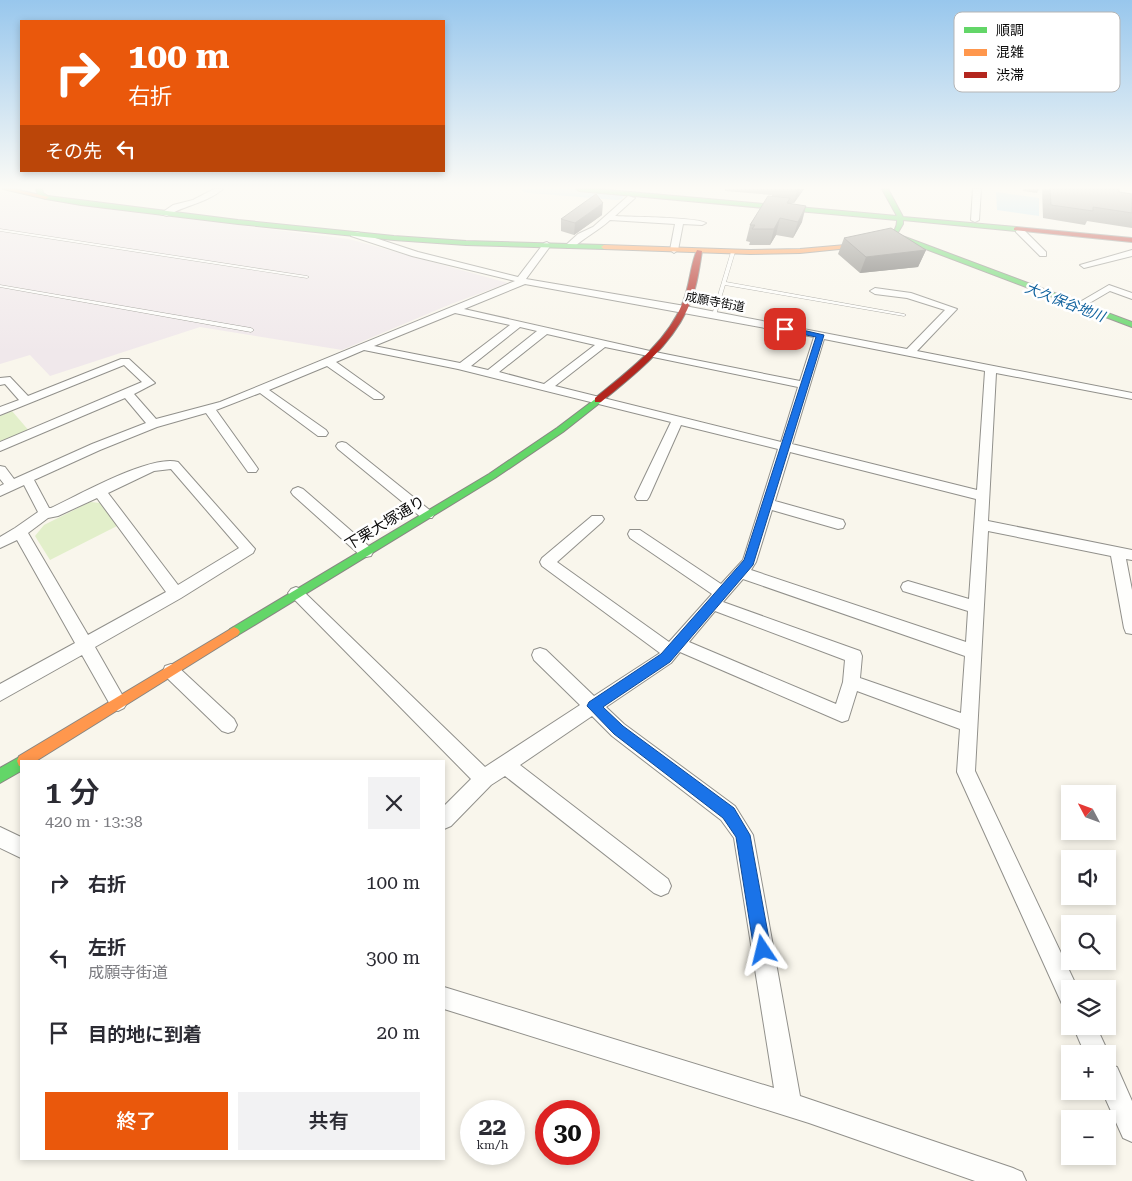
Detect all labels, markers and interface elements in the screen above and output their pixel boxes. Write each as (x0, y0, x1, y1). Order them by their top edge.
legend (954, 12, 1120, 92)
text: 順調 (996, 22, 1024, 38)
text: 100 m (128, 36, 229, 77)
icon: right (45, 40, 110, 105)
text: 混雑 (996, 44, 1024, 60)
text: 渋滞 (996, 67, 1024, 83)
text: 右折 (128, 84, 172, 109)
icon: left (112, 135, 140, 163)
text: その先 (45, 140, 102, 163)
water label: 大久保谷地川 (1023, 279, 1109, 325)
street label: 成願寺街道 (684, 289, 746, 315)
pin (764, 308, 806, 350)
icon: arrive (771, 315, 799, 343)
street label: 下栗大塚通り (342, 492, 428, 554)
text: 1 分 (45, 775, 99, 810)
button: close (368, 777, 420, 829)
north arrow (1061, 785, 1116, 840)
map controls (1061, 785, 1116, 1165)
text: 420 m · 13:38 (45, 812, 143, 831)
button: sound (1061, 850, 1116, 905)
icon: right (45, 869, 73, 897)
text: 100 m (366, 871, 420, 894)
text: 右折 (88, 873, 126, 896)
button: search (1061, 915, 1116, 970)
position arrow (736, 923, 788, 975)
text: 左折 (88, 936, 126, 959)
icon: left (45, 944, 73, 972)
text: 300 m (366, 946, 420, 969)
text: 成願寺街道 (88, 963, 168, 982)
button: layers (1061, 980, 1116, 1035)
icon: arrive (45, 1019, 73, 1047)
text: 20 m (377, 1021, 420, 1044)
text: 目的地に到着 (88, 1023, 202, 1046)
button: + (1061, 1045, 1116, 1100)
button: 終了 (45, 1092, 228, 1150)
button: 共有 (238, 1092, 420, 1150)
speed limit sign: 30 (535, 1100, 600, 1165)
button: − (1061, 1110, 1116, 1165)
text: 22 (478, 1112, 507, 1141)
text: km/h (476, 1138, 509, 1152)

